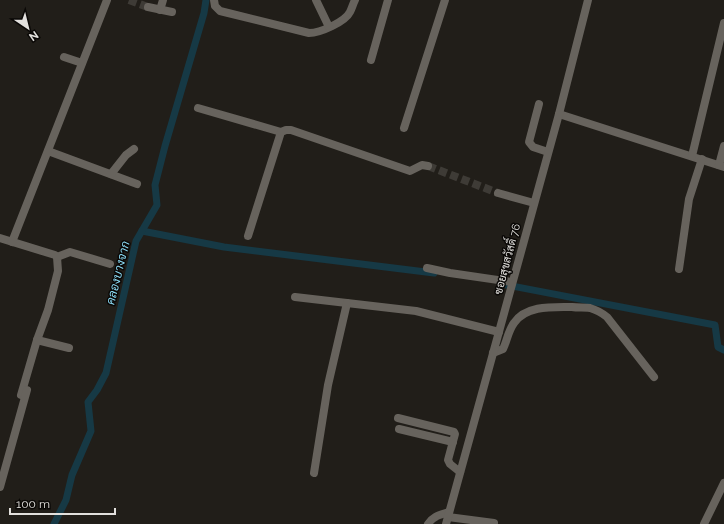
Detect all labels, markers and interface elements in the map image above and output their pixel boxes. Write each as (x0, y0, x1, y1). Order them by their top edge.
north arrow (8, 8, 48, 48)
text: N (26, 28, 41, 44)
street label: ซอยสุขสวัสดิ์ 76 (486, 221, 525, 296)
water label: คลองบางจาก (103, 240, 133, 306)
scale bar (10, 490, 115, 516)
text: 100 m (16, 497, 50, 511)

